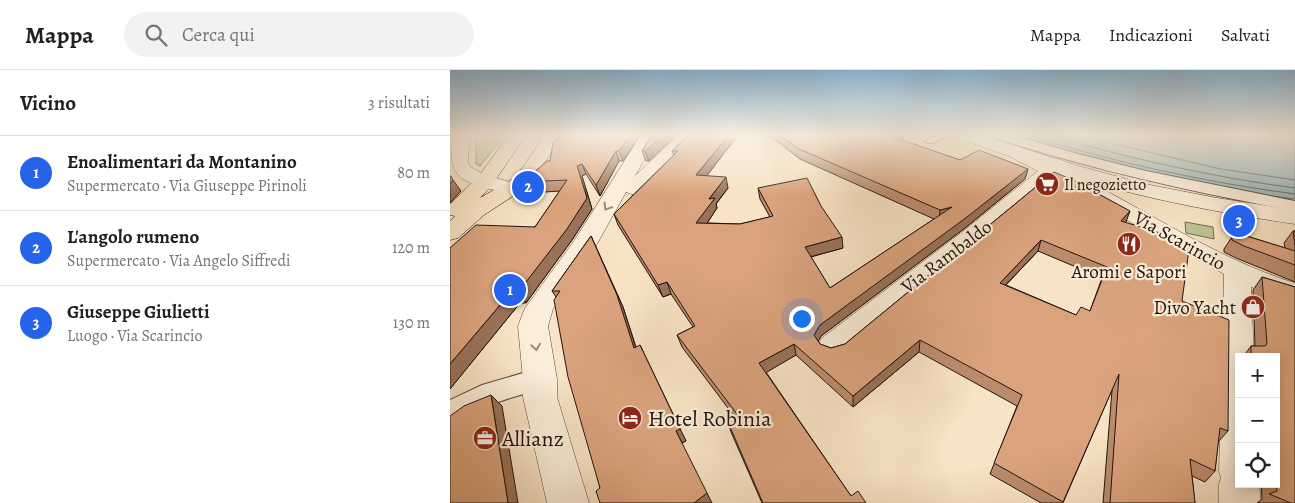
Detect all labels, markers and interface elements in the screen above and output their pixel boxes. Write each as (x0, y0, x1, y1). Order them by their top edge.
search box (124, 12, 474, 57)
text: Mappa (25, 19, 94, 51)
icon: search (142, 21, 170, 49)
text: Cerca qui (182, 22, 255, 48)
text: Mappa (1030, 23, 1081, 47)
text: Indicazioni (1109, 23, 1193, 47)
text: Salvati (1221, 23, 1270, 47)
text: Vicino (20, 89, 76, 117)
text: 3 risultati (368, 92, 430, 114)
text: Enoalimentari da Montanino (67, 149, 297, 175)
text: 1 (33, 162, 39, 184)
text: 80 m (397, 162, 430, 184)
pin: 2 (512, 168, 544, 206)
supermarket icon: Il negozietto (1034, 171, 1060, 197)
place label: Il negozietto (1064, 174, 1146, 196)
text: Supermercato · Via Giuseppe Pirinoli (67, 175, 307, 197)
one-way arrow (604, 202, 614, 211)
pin: 3 (1223, 202, 1255, 240)
street label: Via Scarincio (1128, 205, 1230, 277)
street label: Via Rambaldo (895, 214, 997, 300)
text: L'angolo rumeno (67, 224, 199, 250)
restaurant icon: Aromi e Sapori (1116, 231, 1142, 257)
text: 2 (32, 237, 40, 259)
text: 120 m (392, 237, 430, 259)
text: Supermercato · Via Angelo Siffredi (67, 250, 291, 272)
place label: Aromi e Sapori (1070, 259, 1187, 285)
pin: 1 (494, 271, 526, 309)
shop icon: Divo Yacht (1240, 294, 1266, 320)
place label: Divo Yacht (1154, 295, 1236, 321)
text: Giuseppe Giulietti (67, 299, 209, 325)
your location (789, 306, 815, 332)
text: 3 (33, 312, 39, 334)
text: 130 m (393, 312, 430, 334)
text: Luogo · Via Scarincio (67, 325, 202, 347)
one-way arrow (531, 343, 541, 351)
map controls (1235, 353, 1280, 488)
button: + (1235, 353, 1280, 398)
button: − (1235, 398, 1280, 443)
place label: Hotel Robinia (648, 404, 772, 434)
hotel icon: Hotel Robinia (617, 405, 643, 431)
place label: Allianz (501, 424, 564, 454)
office icon: Allianz (472, 425, 498, 451)
button: locate (1235, 443, 1280, 488)

